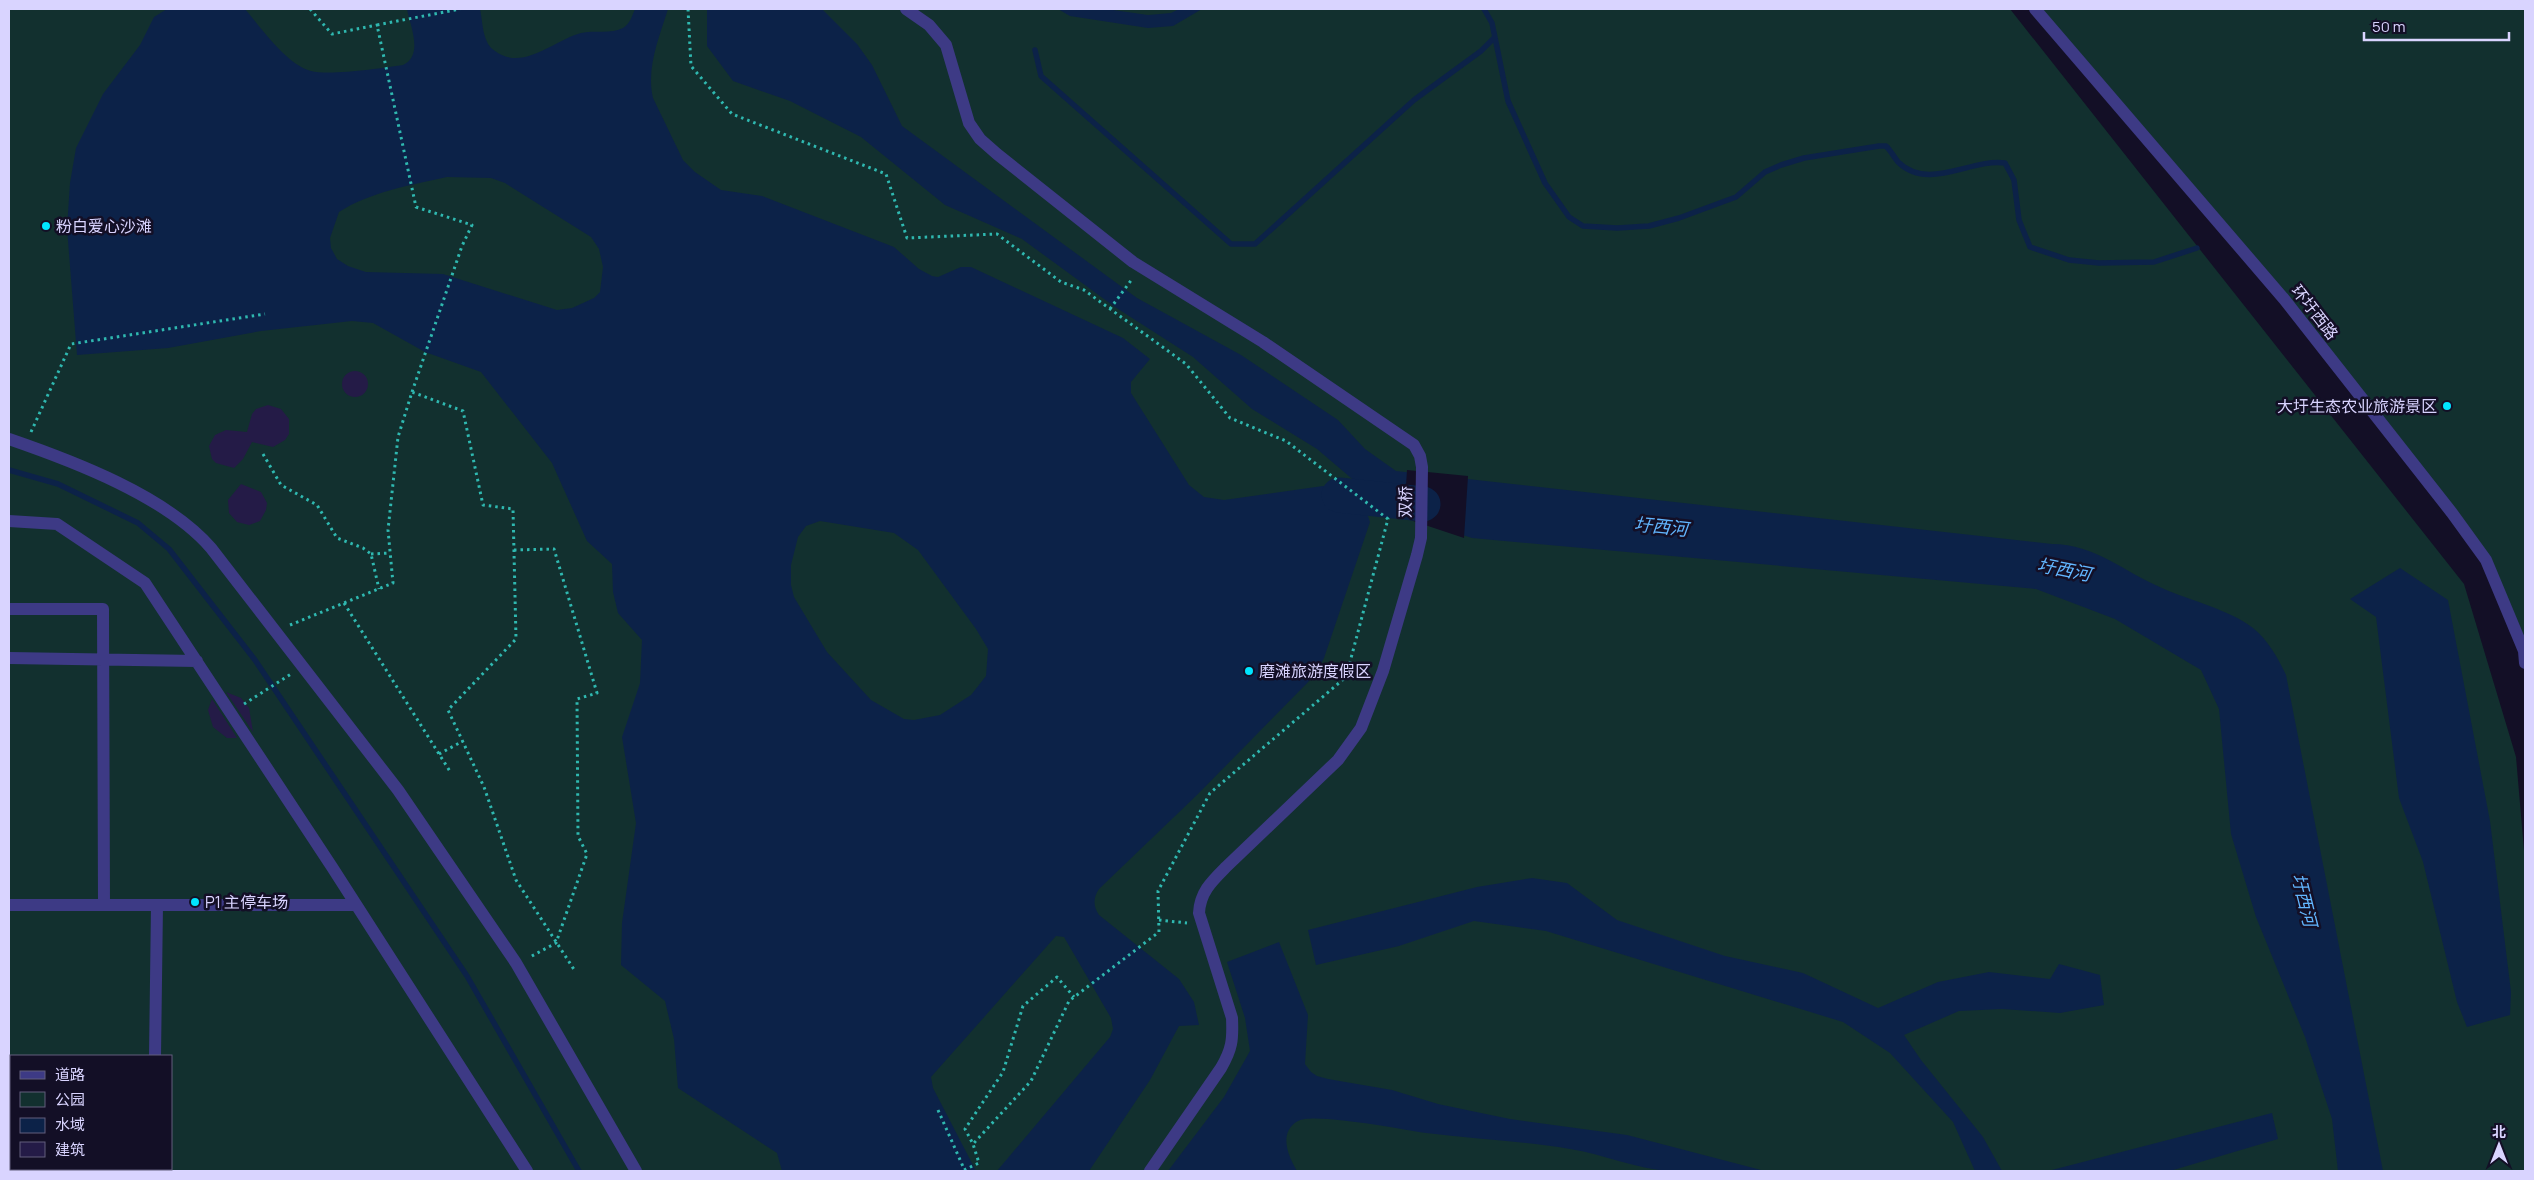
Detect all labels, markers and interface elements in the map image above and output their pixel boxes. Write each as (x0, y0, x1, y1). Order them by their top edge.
scale bar (2364, 10, 2509, 42)
text: 50 m (2372, 16, 2406, 37)
place label: 粉白爱心沙滩 (56, 215, 152, 237)
marker: 粉白爱心沙滩 (40, 220, 52, 232)
street label: 环圩西路 (2287, 280, 2343, 344)
place label: 大圩生态农业旅游景区 (2277, 395, 2437, 417)
marker: 大圩生态农业旅游景区 (2441, 400, 2453, 412)
street label: 双桥 (1394, 486, 1416, 518)
water label: 圩西河 (1633, 511, 1692, 541)
water label: 圩西河 (2035, 552, 2096, 587)
place label: 磨滩旅游度假区 (1259, 660, 1371, 682)
marker: 磨滩旅游度假区 (1243, 665, 1255, 677)
water label: 圩西河 (2287, 871, 2324, 932)
place label: P1 主停车场 (205, 891, 288, 913)
marker: P1 主停车场 (189, 896, 201, 908)
legend (10, 1055, 172, 1170)
text: 道路 (55, 1064, 85, 1085)
text: 公园 (55, 1089, 85, 1110)
text: 水域 (55, 1114, 85, 1135)
north arrow (2474, 1120, 2524, 1170)
text: 北 (2492, 1122, 2506, 1141)
text: 建筑 (55, 1139, 85, 1160)

